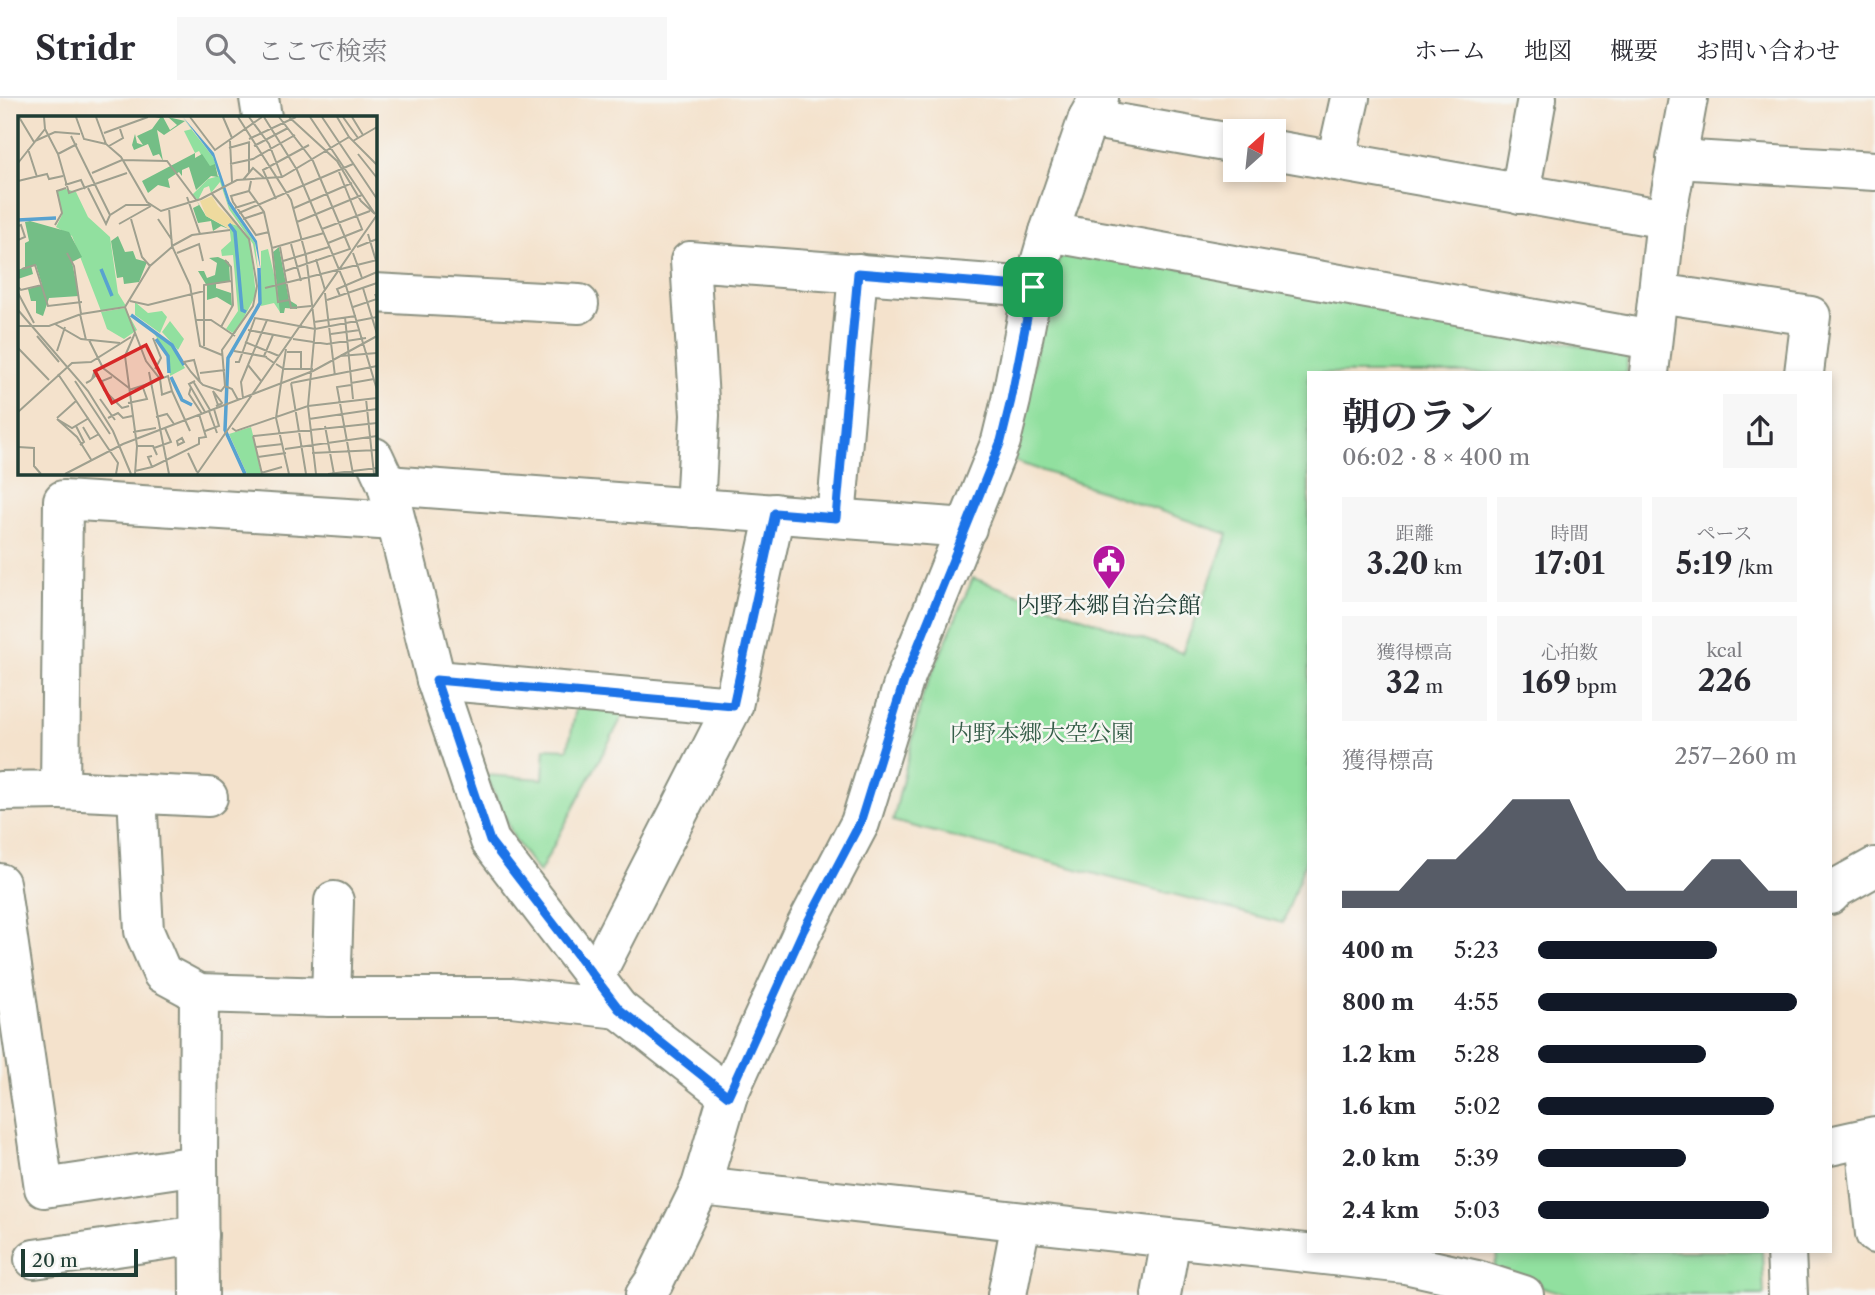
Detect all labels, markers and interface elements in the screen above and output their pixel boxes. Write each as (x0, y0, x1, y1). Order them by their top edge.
search box (177, 17, 667, 80)
text: Stridr (35, 28, 135, 69)
icon: search (201, 29, 239, 67)
text: ここで検索 (257, 35, 387, 67)
text: ホーム (1414, 36, 1486, 65)
text: 地図 (1524, 36, 1572, 65)
text: 概要 (1610, 36, 1658, 65)
text: お問い合わせ (1696, 36, 1840, 65)
inset map (18, 116, 376, 474)
north arrow (1223, 119, 1286, 182)
map controls (1223, 119, 1286, 182)
pin (1003, 257, 1063, 317)
icon: arrive (1014, 268, 1052, 306)
text: 朝のラン (1342, 393, 1494, 440)
button: share (1723, 394, 1797, 468)
text: 06:02 · 8 × 400 m (1342, 443, 1530, 471)
text: 距離 (1395, 522, 1434, 545)
text: 時間 (1550, 522, 1589, 545)
text: ペース (1696, 522, 1753, 545)
public building icon: 内野本郷自治会館 (1090, 542, 1128, 591)
text: 3.20 (1367, 545, 1429, 582)
text: 17:01 (1534, 545, 1605, 582)
text: 5:19 (1676, 545, 1733, 582)
text: km (1429, 556, 1462, 579)
text: /km (1733, 556, 1773, 579)
place label: 内野本郷自治会館 (1017, 591, 1201, 619)
text: kcal (1707, 639, 1742, 662)
text: 獲得標高 (1376, 641, 1453, 664)
text: 心拍数 (1541, 641, 1598, 664)
text: 226 (1698, 662, 1751, 699)
text: 32 (1386, 664, 1420, 701)
text: 169 (1522, 664, 1571, 701)
text: m (1420, 675, 1443, 698)
text: bpm (1571, 675, 1617, 698)
park label: 内野本郷大空公園 (950, 719, 1134, 747)
text: 257–260 m (1675, 742, 1797, 770)
text: 獲得標高 (1342, 746, 1434, 774)
text: 400 m (1342, 936, 1414, 964)
text: 5:23 (1454, 936, 1499, 964)
text: 800 m (1342, 988, 1414, 1016)
text: 4:55 (1454, 988, 1499, 1016)
text: 1.2 km (1342, 1040, 1416, 1068)
text: 5:28 (1454, 1040, 1500, 1068)
text: 1.6 km (1342, 1092, 1416, 1120)
text: 5:02 (1454, 1092, 1501, 1120)
text: 2.0 km (1342, 1144, 1420, 1172)
text: 5:39 (1454, 1144, 1499, 1172)
text: 2.4 km (1342, 1196, 1419, 1224)
text: 5:03 (1454, 1196, 1500, 1224)
scale bar (21, 1246, 138, 1278)
text: 20 m (32, 1249, 78, 1272)

